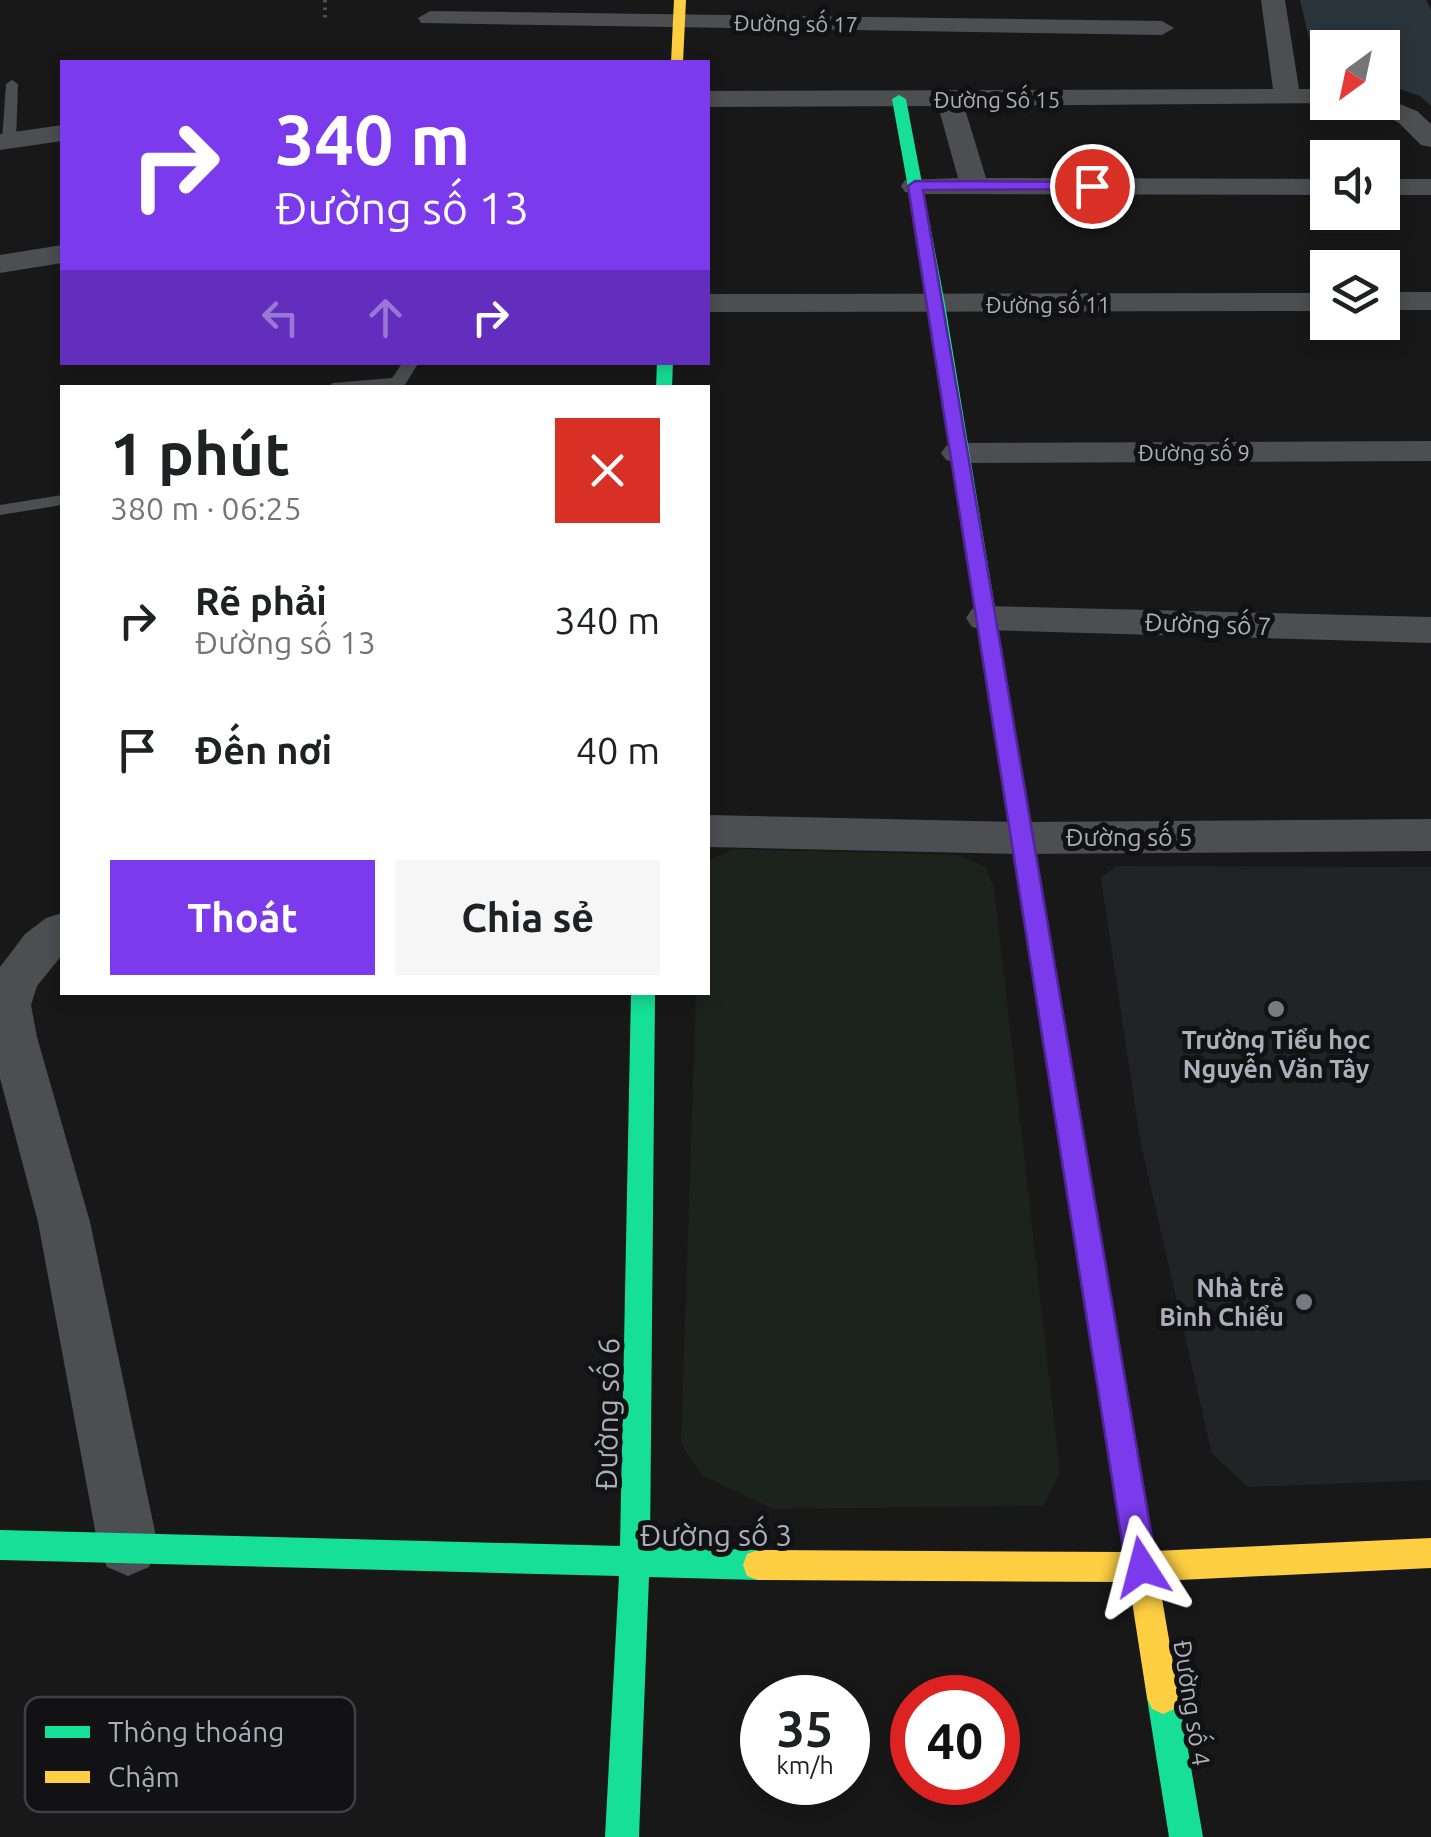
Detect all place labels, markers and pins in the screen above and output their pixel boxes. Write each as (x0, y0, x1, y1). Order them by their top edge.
pin (1050, 144, 1135, 229)
marker: Trường Tiểu học Nguyễn Văn Tây (1265, 998, 1287, 1020)
place label: Trường Tiểu học Nguyễn Văn Tây (1182, 1026, 1370, 1083)
place label: Nhà trẻ Bình Chiểu (1159, 1274, 1284, 1331)
marker: Nhà trẻ Bình Chiểu (1293, 1291, 1315, 1313)

